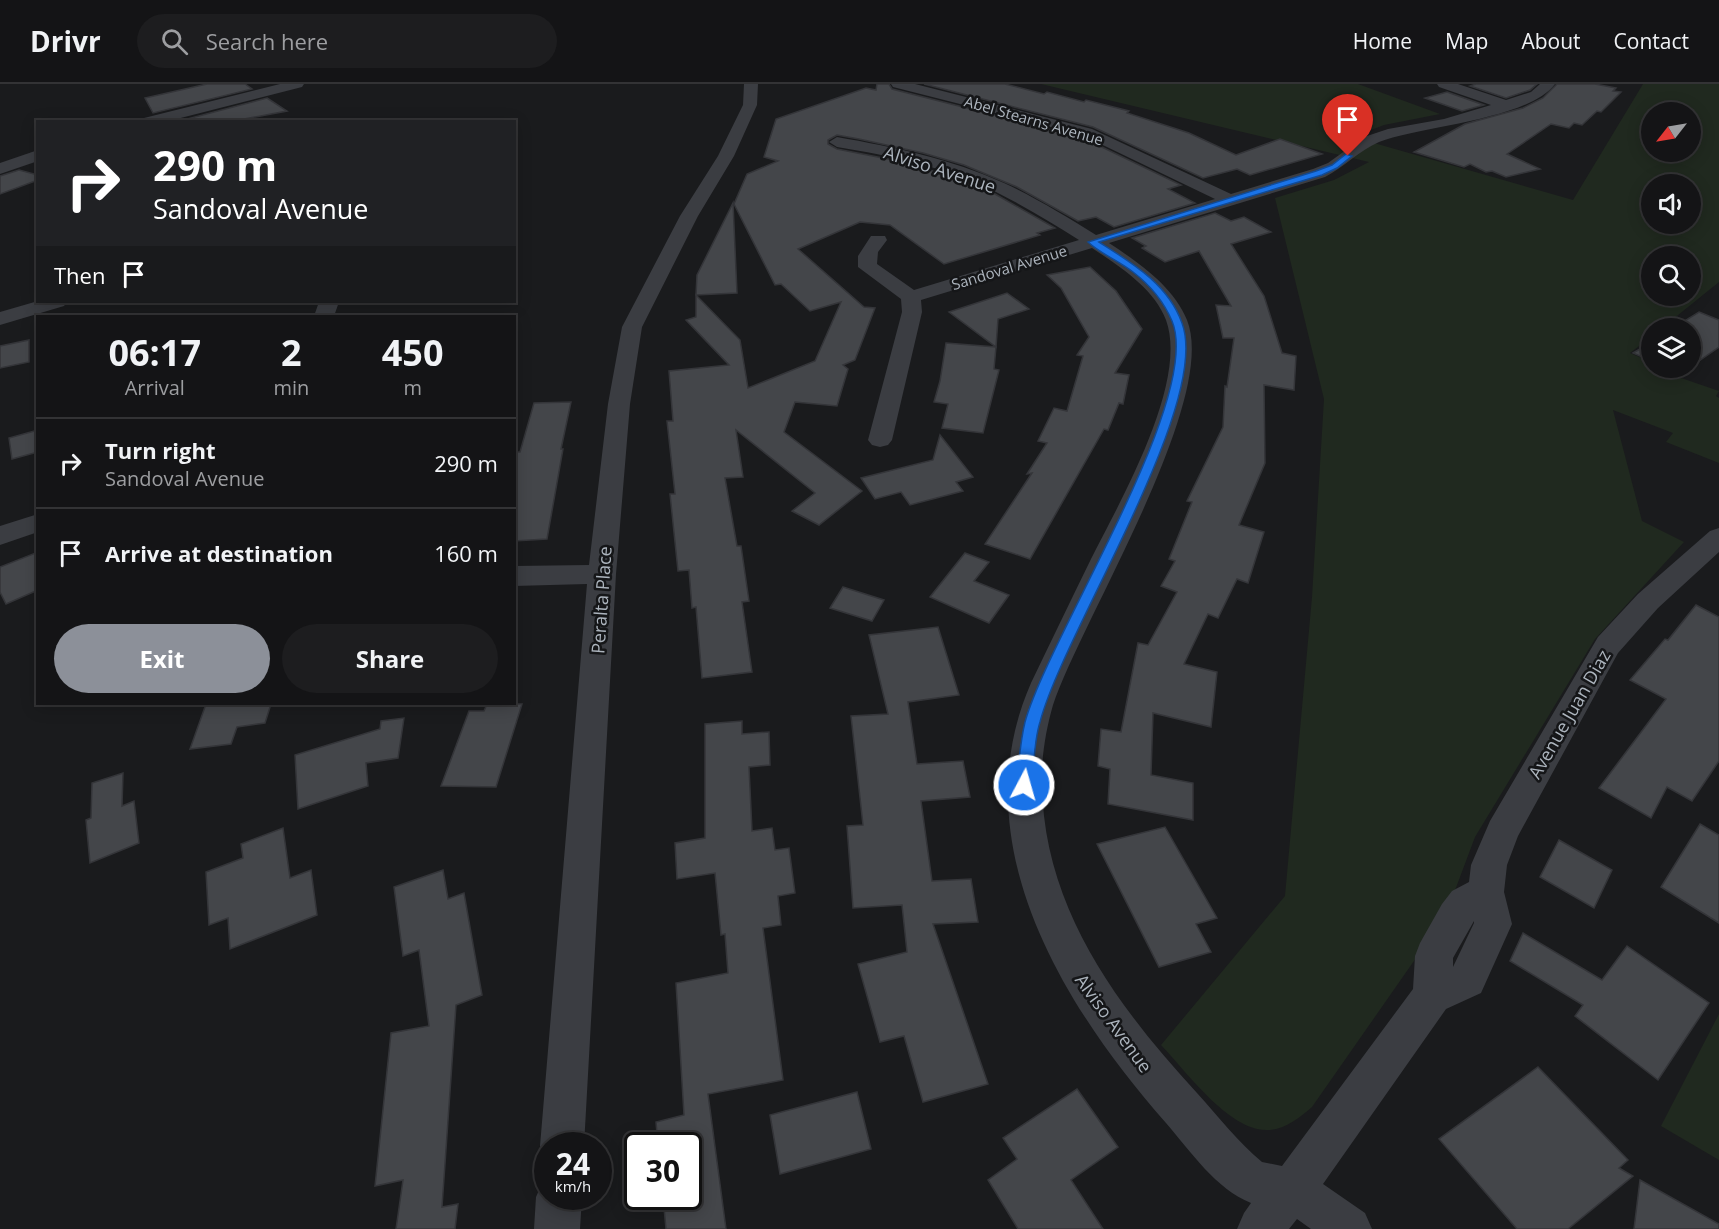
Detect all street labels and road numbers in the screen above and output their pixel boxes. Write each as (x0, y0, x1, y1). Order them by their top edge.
street label: Abel Stearns Avenue (962, 91, 1106, 149)
street label: Alviso Avenue (881, 140, 999, 198)
street label: Sandoval Avenue (949, 240, 1069, 294)
street label: Peralta Place (585, 545, 617, 655)
street label: Avenue Juan Diaz (1522, 645, 1616, 783)
street label: Alviso Avenue (1070, 969, 1158, 1077)

